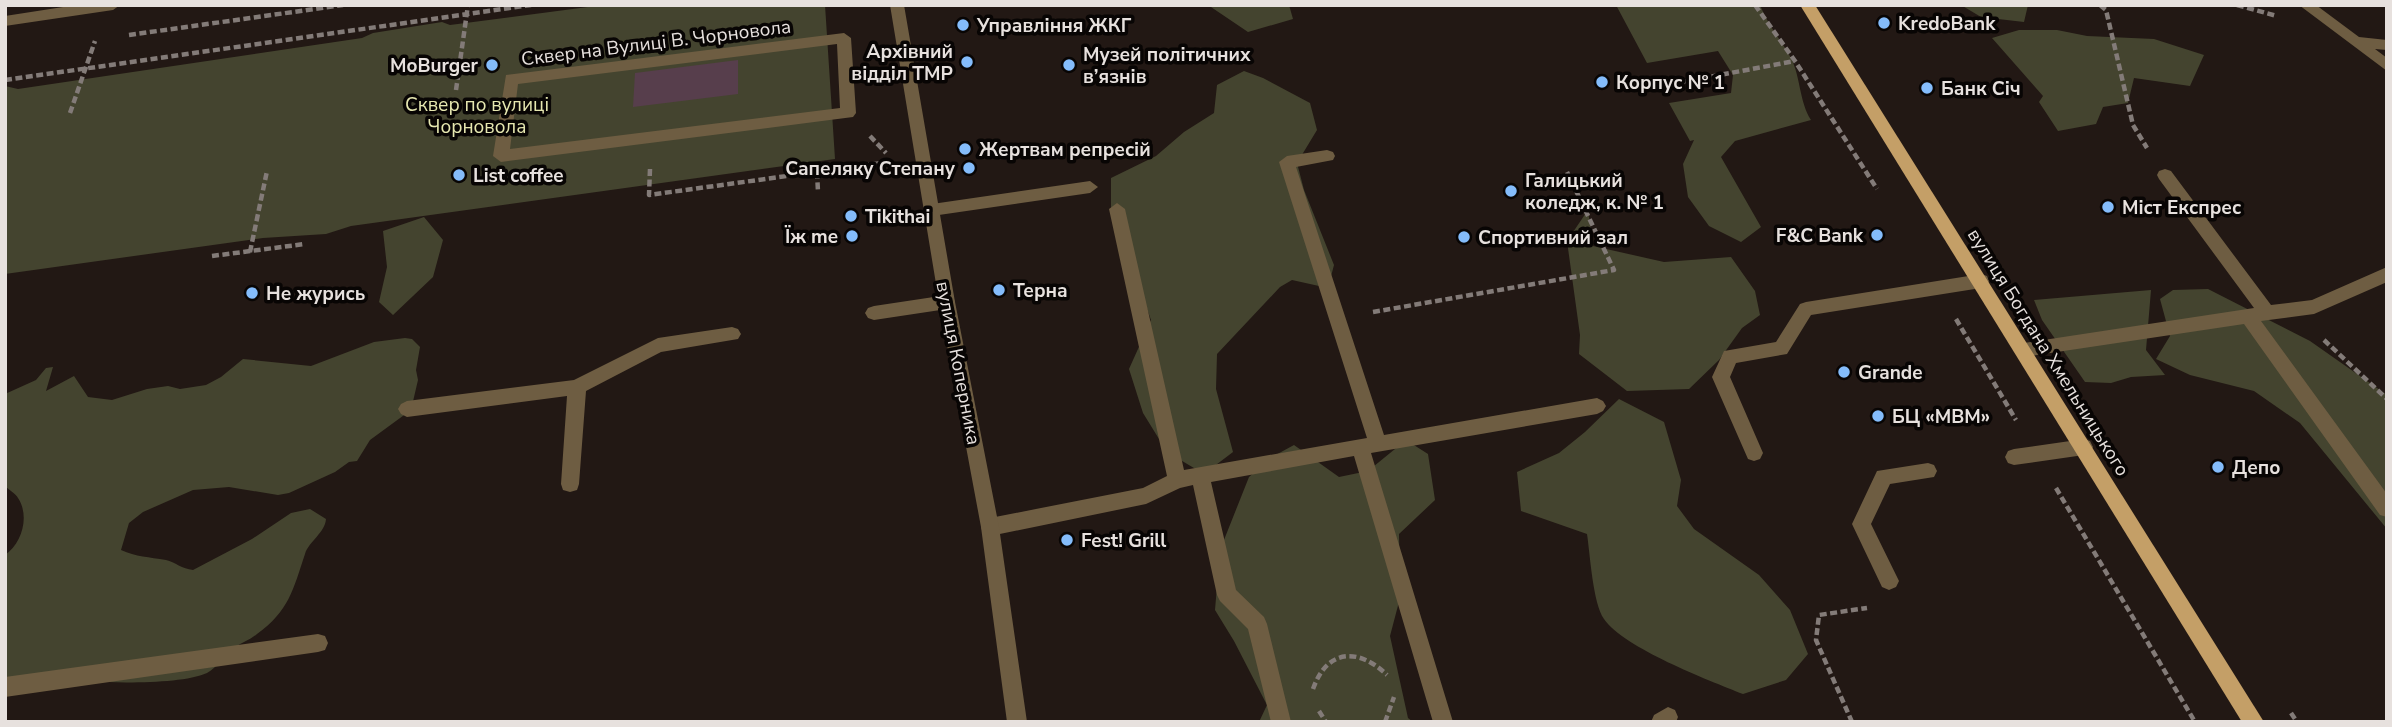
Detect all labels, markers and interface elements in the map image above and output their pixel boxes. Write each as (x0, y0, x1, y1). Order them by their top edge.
place label: KredoBank (1898, 11, 1996, 37)
place label: Управління ЖКГ (976, 13, 1132, 39)
street label: Сквер на Вулиці В. Чорновола (520, 14, 793, 72)
marker: KredoBank (1876, 15, 1892, 31)
marker: Управління ЖКГ (955, 17, 971, 33)
place label: Архівний відділ ТМР (851, 39, 953, 87)
place label: Музей політичних в’язнів (1083, 42, 1251, 90)
place label: MoBurger (390, 53, 479, 79)
marker: Архівний відділ ТМР (959, 54, 975, 70)
marker: MoBurger (484, 57, 500, 73)
marker: Музей політичних в’язнів (1061, 57, 1077, 73)
place label: Корпус № 1 (1616, 70, 1725, 96)
marker: Корпус № 1 (1594, 74, 1610, 90)
place label: Банк Січ (1941, 76, 2021, 102)
marker: Банк Січ (1919, 80, 1935, 96)
park label: Сквер по вулиці Чорновола (405, 92, 549, 140)
place label: Жертвам репресій (979, 137, 1151, 163)
marker: Жертвам репресій (957, 141, 973, 157)
place label: Сапеляку Степану (785, 156, 956, 182)
marker: Сапеляку Степану (961, 160, 977, 176)
place label: List coffee (473, 163, 564, 189)
marker: List coffee (451, 167, 467, 183)
place label: Галицький коледж, к. № 1 (1525, 168, 1664, 216)
marker: Галицький коледж, к. № 1 (1503, 183, 1519, 199)
place label: Міст Експрес (2122, 195, 2241, 221)
marker: Міст Експрес (2100, 199, 2116, 215)
place label: Tikithai (865, 204, 930, 230)
marker: Tikithai (843, 208, 859, 224)
place label: F&C Bank (1776, 223, 1864, 249)
place label: Їж me (784, 224, 838, 250)
street label: вулиця Богдана Хмельницького (1961, 224, 2135, 481)
place label: Спортивний зал (1478, 225, 1628, 251)
marker: F&C Bank (1869, 227, 1885, 243)
marker: Їж me (844, 228, 860, 244)
marker: Спортивний зал (1456, 229, 1472, 245)
place label: Терна (1013, 278, 1068, 304)
street label: вулиця Коперника (929, 279, 987, 447)
place label: Не журись (266, 281, 365, 307)
marker: Терна (991, 282, 1007, 298)
marker: Не журись (244, 285, 260, 301)
place label: Grande (1858, 360, 1923, 386)
marker: Grande (1836, 364, 1852, 380)
place label: БЦ «МВМ» (1892, 404, 1990, 430)
marker: БЦ «МВМ» (1870, 408, 1886, 424)
place label: Депо (2232, 455, 2280, 481)
marker: Депо (2210, 459, 2226, 475)
place label: Fest! Grill (1081, 528, 1166, 554)
marker: Fest! Grill (1059, 532, 1075, 548)

